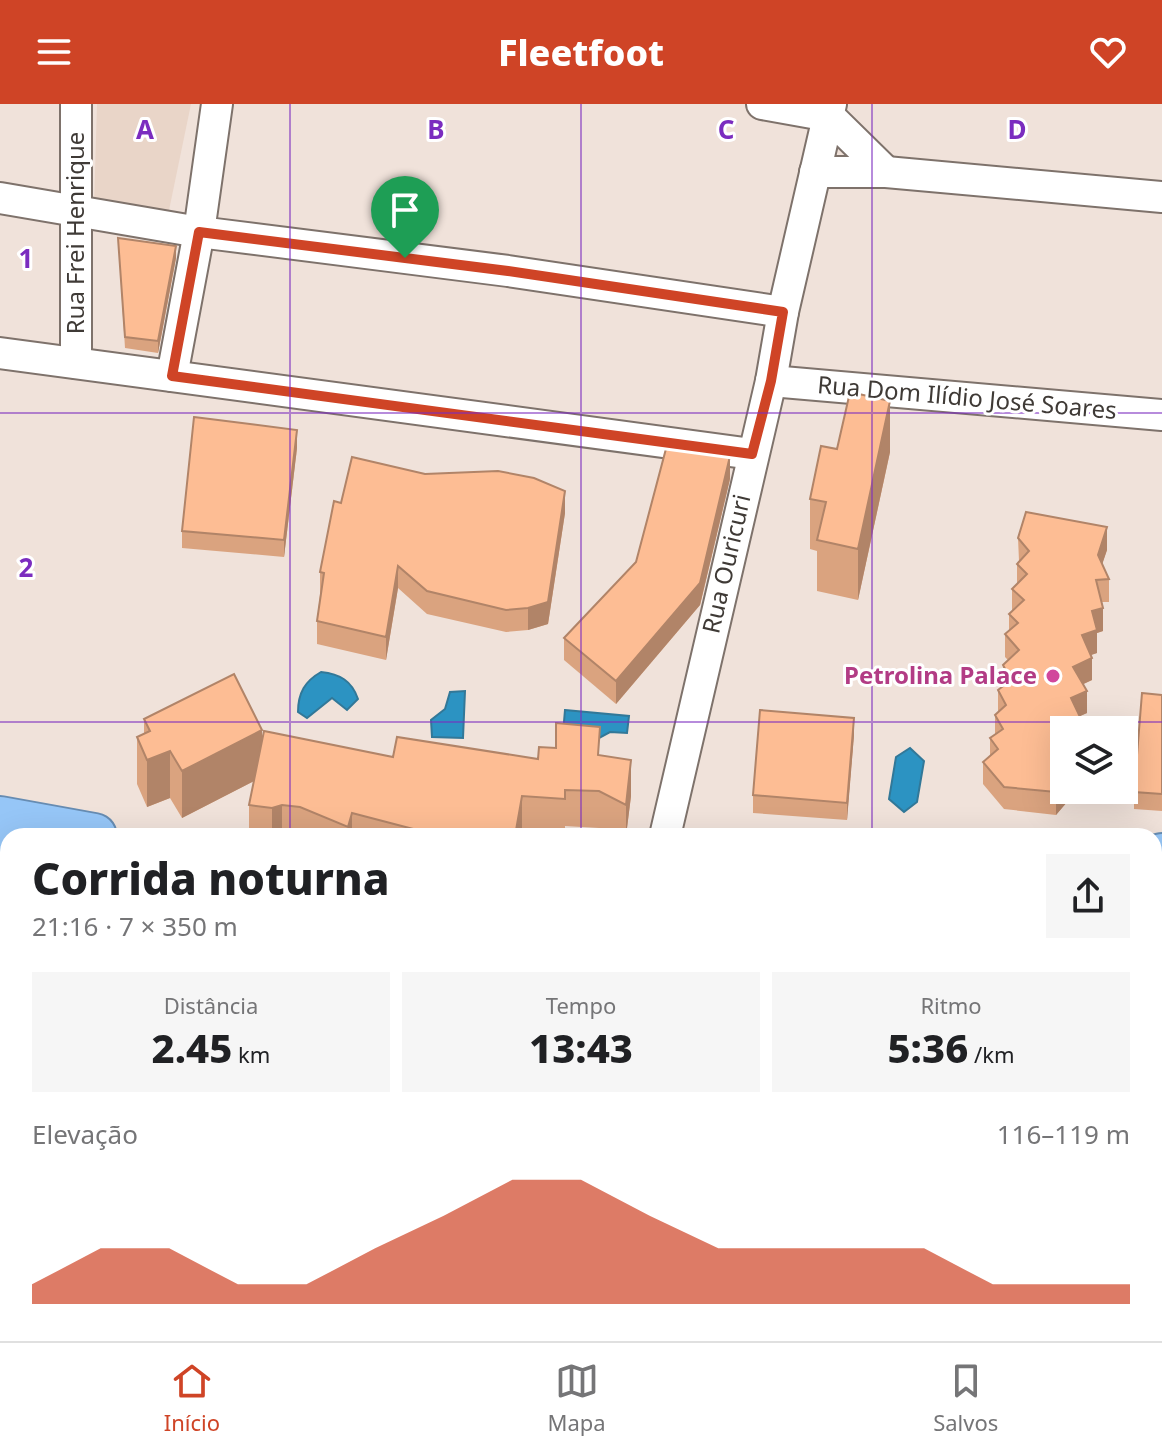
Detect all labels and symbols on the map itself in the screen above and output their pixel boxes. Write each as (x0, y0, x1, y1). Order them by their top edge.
text: A (136, 111, 154, 147)
text: B (427, 111, 445, 147)
text: C (718, 111, 734, 147)
text: D (1007, 111, 1027, 147)
street label: Rua Frei Henrique (58, 132, 91, 334)
pin (371, 176, 439, 258)
text: 1 (19, 240, 33, 276)
street label: Rua Dom Ilídio José Soares (816, 367, 1118, 426)
street label: Rua Ouricuri (694, 491, 758, 636)
text: 2 (19, 549, 34, 585)
place label: Petrolina Palace (844, 658, 1037, 691)
marker: Petrolina Palace (1044, 667, 1062, 685)

